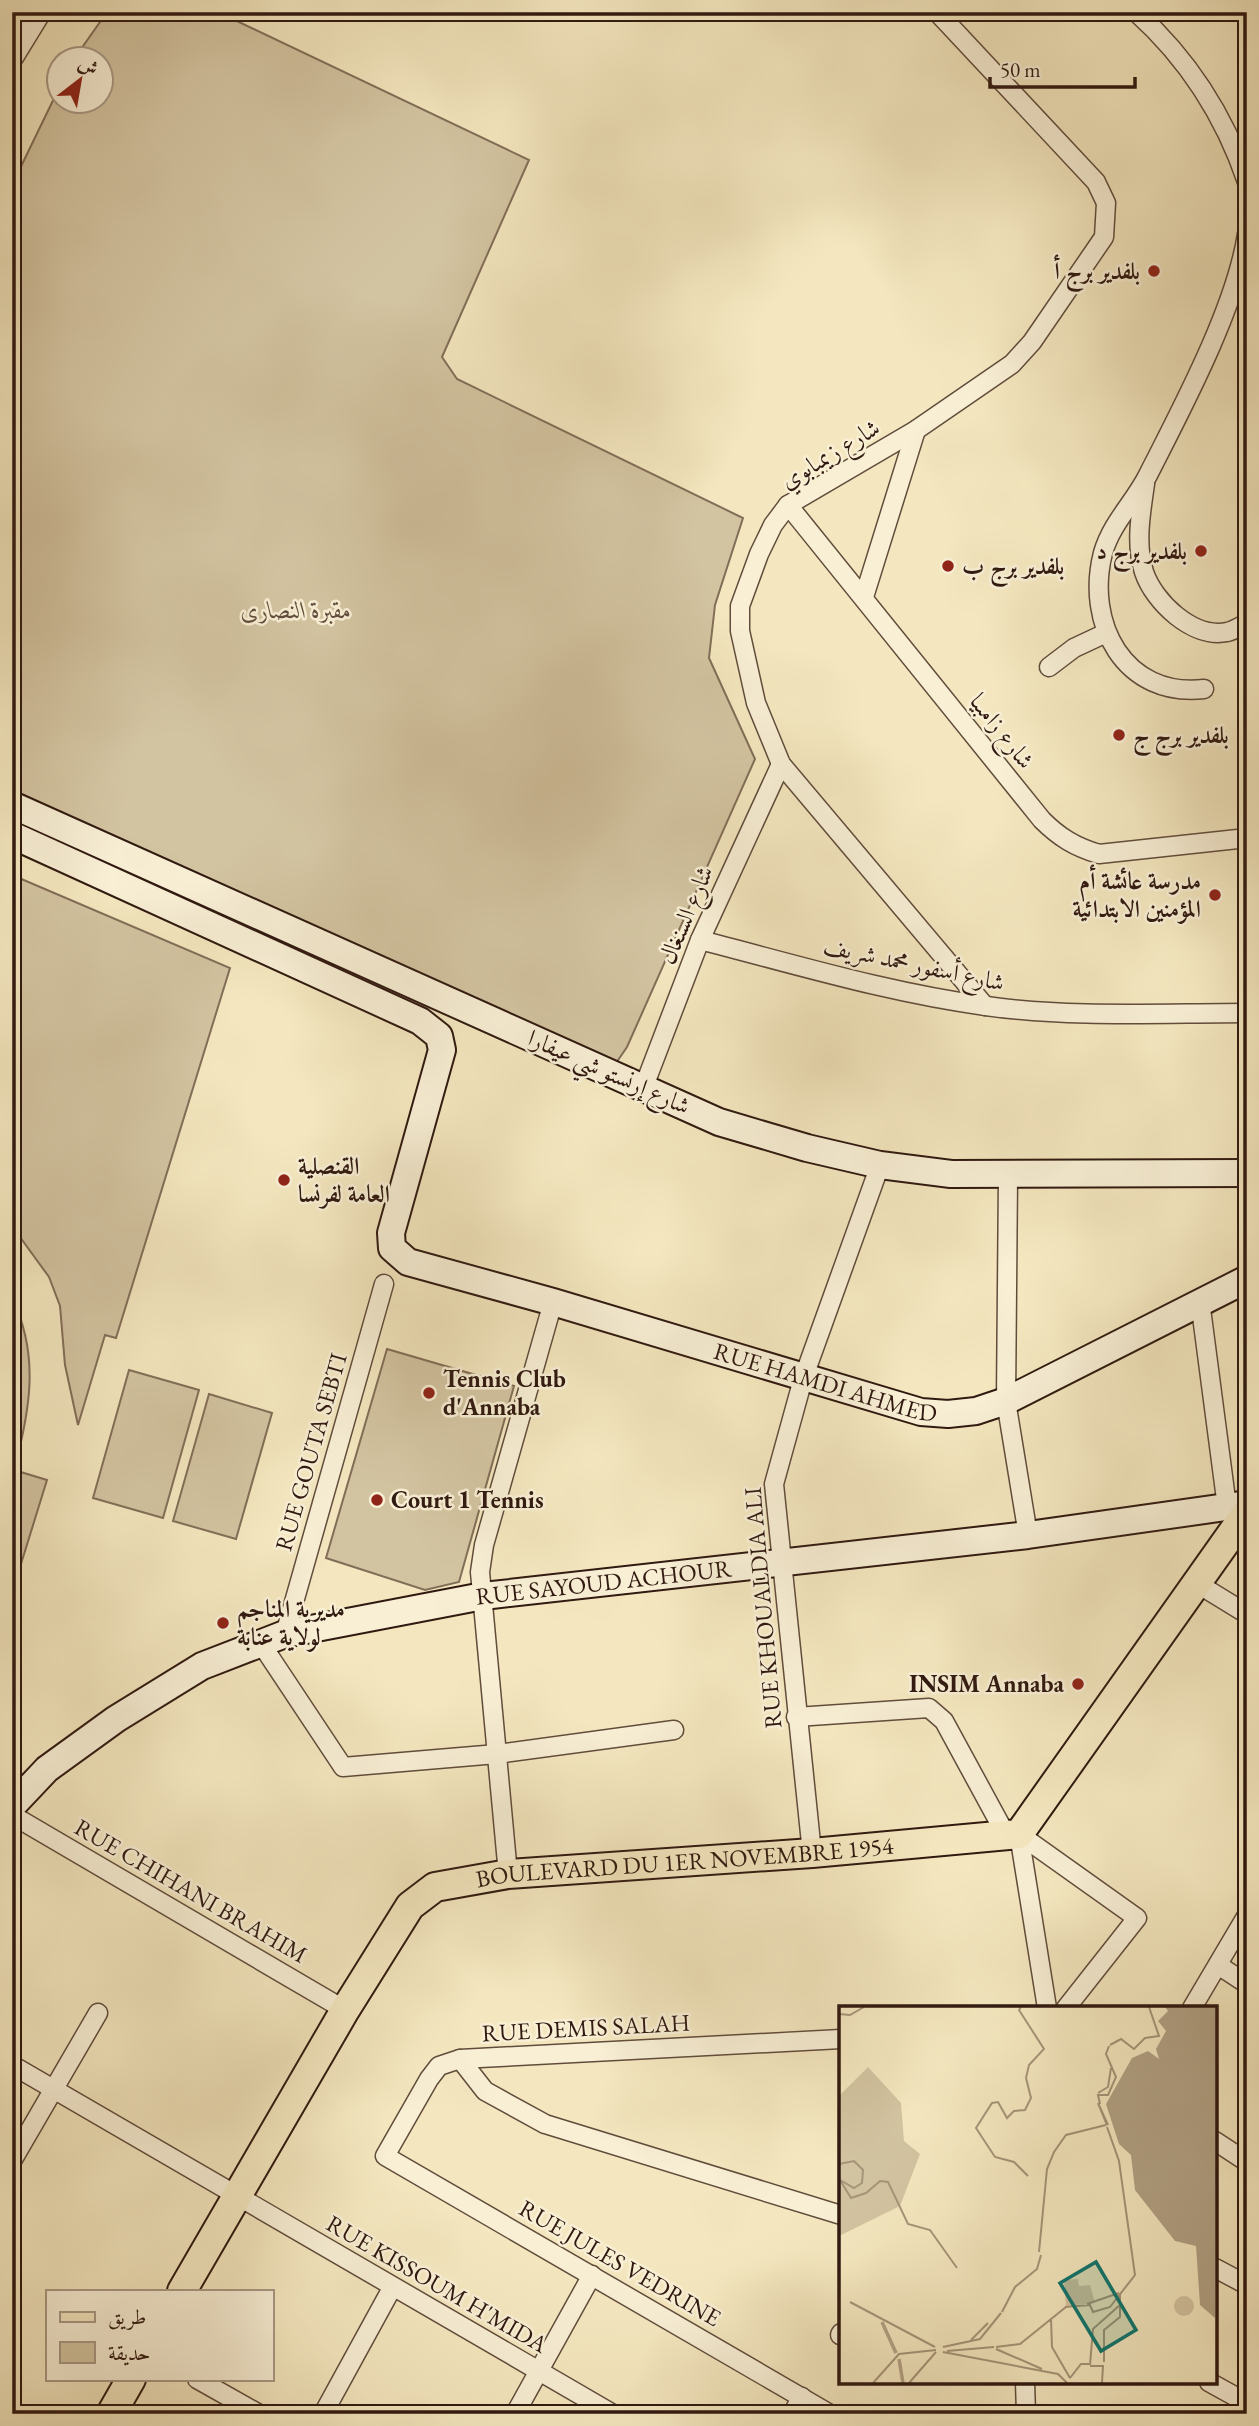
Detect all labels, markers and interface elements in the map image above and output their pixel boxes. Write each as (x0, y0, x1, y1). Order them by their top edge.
north arrow (46, 46, 116, 116)
scale bar (990, 46, 1135, 90)
text: ش (74, 50, 103, 81)
text: 50 m (1000, 56, 1041, 83)
place label: بلفدير برج أ (1053, 254, 1140, 293)
marker: بلفدير برج أ (1146, 263, 1162, 279)
street label: شارع زيمبابوي (774, 412, 888, 500)
place label: بلفدير برج د (1096, 535, 1187, 573)
marker: بلفدير برج د (1193, 543, 1209, 559)
place label: بلفدير برج ب (962, 550, 1064, 588)
marker: بلفدير برج ب (940, 558, 956, 574)
park label: مقبرة النصارى (240, 594, 352, 625)
street label: شارع زامبيا (959, 687, 1042, 778)
place label: بلفدير برج ج (1133, 719, 1229, 757)
marker: بلفدير برج ج (1111, 727, 1127, 743)
street label: شارع السنغال (651, 861, 725, 971)
place label: مدرسة عائشة أم المؤمنين الابتدائية (1072, 864, 1201, 924)
marker: مدرسة عائشة أم المؤمنين الابتدائية (1207, 887, 1223, 903)
street label: شارع أسفور محمد شريف (820, 928, 1008, 1003)
street label: شارع إرنستو شي عيفارا (520, 1022, 695, 1128)
place label: القنصلية العامة لفرنسا (298, 1150, 390, 1209)
marker: القنصلية العامة لفرنسا (276, 1172, 292, 1188)
street label: RUE HAMDI AHMED (710, 1335, 938, 1428)
street label: RUE GOUTA SEBTI (267, 1349, 354, 1555)
place label: Tennis Club d'Annaba (443, 1363, 566, 1422)
marker: Tennis Club d'Annaba (421, 1385, 437, 1401)
place label: Court 1 Tennis (391, 1484, 544, 1515)
street label: RUE KHOUALDIA ALI (737, 1486, 788, 1730)
marker: Court 1 Tennis (369, 1492, 385, 1508)
street label: RUE SAYOUD ACHOUR (474, 1552, 734, 1612)
place label: مديرية المناجم لولاية عنابة (237, 1593, 345, 1652)
marker: مديرية المناجم لولاية عنابة (215, 1615, 231, 1631)
place label: INSIM Annaba (909, 1668, 1064, 1699)
marker: INSIM Annaba (1070, 1676, 1086, 1692)
street label: RUE CHIHANI BRAHIM (69, 1811, 313, 1970)
street label: BOULEVARD DU 1ER NOVEMBRE 1954 (473, 1830, 895, 1894)
inset map (839, 2006, 1217, 2384)
street label: RUE DEMIS SALAH (481, 2007, 691, 2048)
street label: RUE JULES VEDRINE (514, 2192, 727, 2333)
street label: RUE KISSOUM H'MIDA (321, 2208, 554, 2360)
legend (46, 2290, 273, 2380)
text: طريق (108, 2303, 146, 2330)
text: حديقة (108, 2339, 151, 2366)

